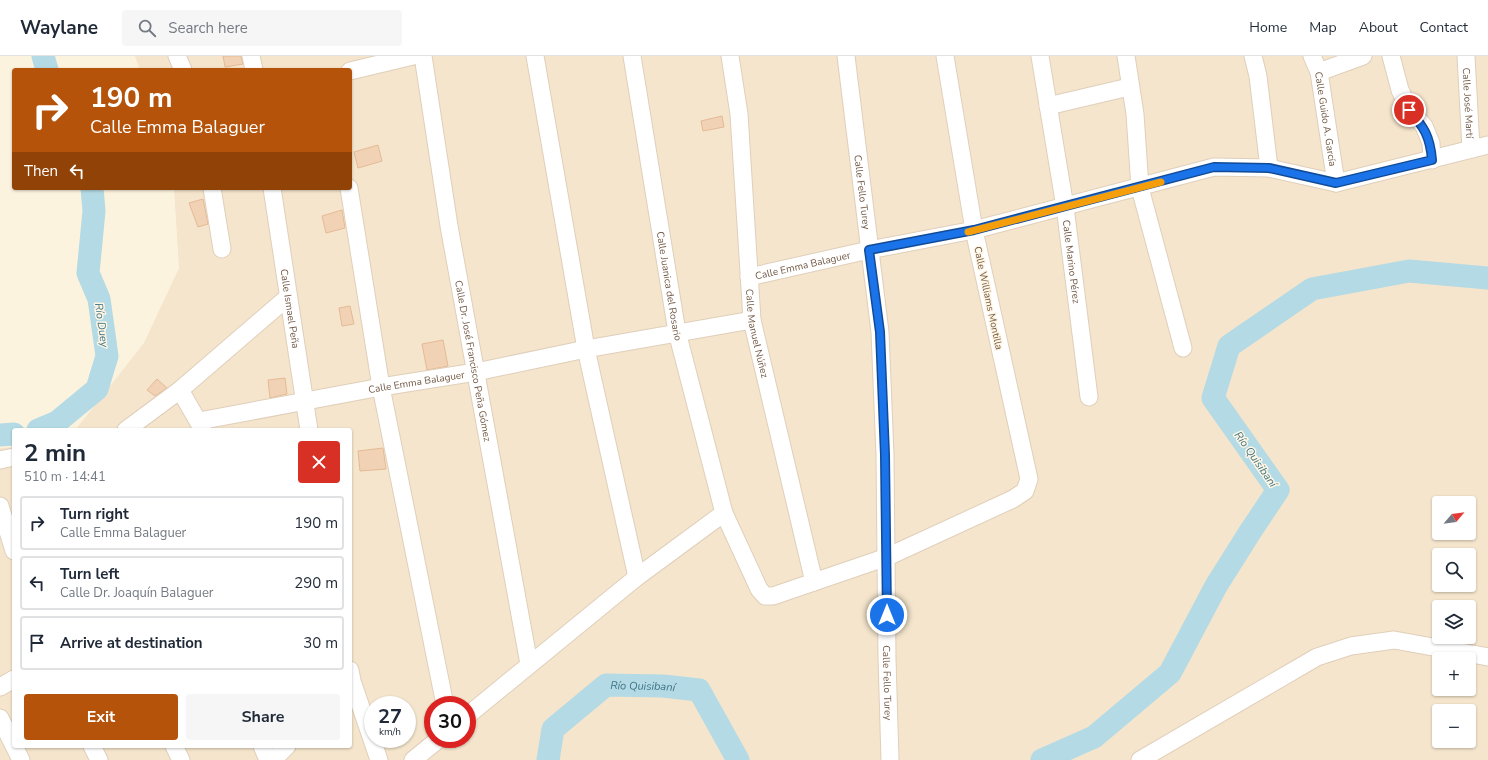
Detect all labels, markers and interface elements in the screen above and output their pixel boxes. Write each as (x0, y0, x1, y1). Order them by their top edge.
search box (122, 10, 402, 46)
text: Waylane (20, 15, 98, 41)
icon: search (136, 17, 158, 39)
text: Search here (168, 18, 248, 38)
text: Home (1249, 18, 1287, 37)
text: Map (1309, 18, 1337, 37)
text: About (1359, 18, 1398, 37)
text: Contact (1420, 18, 1468, 37)
street label: Calle José Martí (1459, 67, 1476, 139)
street label: Calle Guido A. García (1311, 71, 1339, 167)
text: 190 m (90, 79, 173, 117)
icon: right (24, 84, 76, 136)
pin (1392, 93, 1426, 127)
icon: arrive (1398, 99, 1420, 121)
text: Calle Emma Balaguer (90, 115, 265, 139)
street label: Calle Fello Turey (850, 154, 873, 231)
icon: left (66, 160, 88, 182)
text: Then (24, 161, 58, 181)
street label: Calle Marino Pérez (1059, 219, 1083, 305)
street label: Calle Juanica del Rosario (653, 230, 685, 343)
street label: Calle Williams Montilla (970, 245, 1006, 351)
street label: Calle Emma Balaguer (754, 248, 852, 283)
street label: Calle Ismael Peña (276, 268, 302, 349)
street label: Calle Dr. José Francisco Peña Gómez (451, 279, 494, 443)
street label: Calle Manuel Núñez (742, 288, 772, 380)
water label: Río Duey (91, 302, 112, 349)
street label: Calle Emma Balaguer (367, 368, 466, 397)
water label: Río Quisibaní (1231, 428, 1281, 491)
text: 2 min (24, 437, 86, 469)
button: close (298, 441, 340, 483)
text: 510 m · 14:41 (24, 468, 106, 486)
north arrow (1432, 496, 1476, 540)
map controls (1432, 496, 1476, 748)
text: Turn right (60, 504, 129, 524)
icon: right (26, 512, 48, 534)
text: 190 m (294, 513, 338, 533)
text: Calle Emma Balaguer (60, 524, 186, 542)
button: search (1432, 548, 1476, 592)
text: Turn left (60, 564, 119, 584)
icon: left (26, 572, 48, 594)
text: 290 m (294, 573, 338, 593)
text: Calle Dr. Joaquín Balaguer (60, 584, 213, 602)
position arrow (866, 594, 908, 636)
button: layers (1432, 600, 1476, 644)
icon: arrive (26, 632, 48, 654)
text: Arrive at destination (60, 633, 203, 653)
text: 30 m (303, 633, 338, 653)
street label: Calle Fello Turey (879, 645, 895, 721)
button: + (1432, 652, 1476, 696)
water label: Río Quisibaní (610, 678, 677, 695)
button: Exit (24, 694, 178, 740)
button: Share (186, 694, 340, 740)
speed limit sign: 30 (424, 696, 476, 748)
text: 27 (378, 703, 402, 730)
button: − (1432, 704, 1476, 748)
text: km/h (379, 725, 401, 739)

